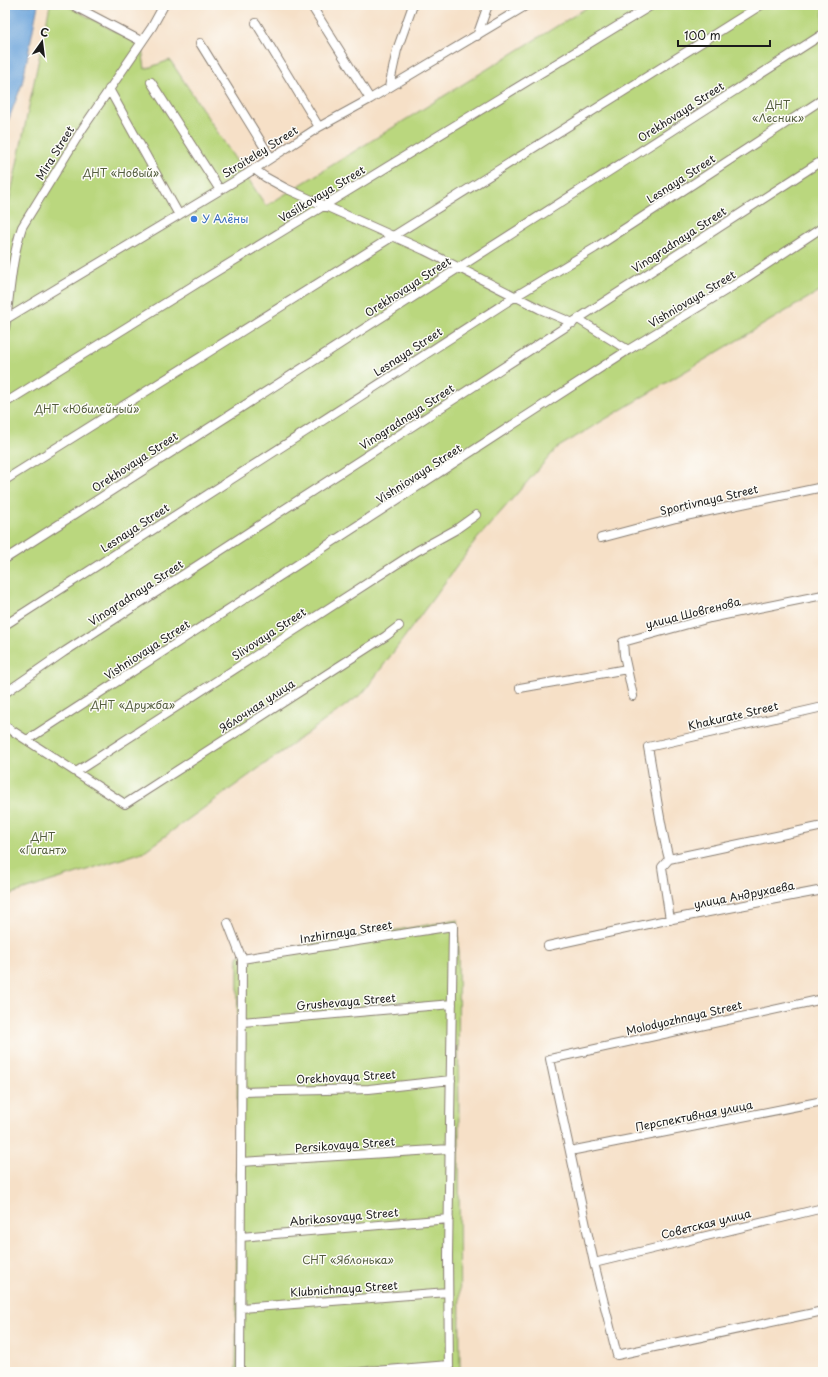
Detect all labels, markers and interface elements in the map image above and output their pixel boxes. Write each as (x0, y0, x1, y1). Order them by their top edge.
north arrow (22, 22, 62, 62)
scale bar (678, 22, 770, 48)
text: С (38, 23, 51, 41)
text: 100 m (684, 26, 721, 44)
street label: Orekhovaya Street (634, 77, 728, 146)
park label: ДНТ «Лесник» (752, 96, 804, 126)
street label: Stroiteley Street (219, 121, 301, 182)
street label: Mira Street (31, 122, 78, 183)
street label: Lesnaya Street (643, 150, 719, 207)
street label: Vasilkovaya Street (275, 161, 369, 226)
park label: ДНТ «Новый» (82, 164, 159, 181)
street label: Vinogradnaya Street (628, 202, 730, 277)
place label: У Алёны (202, 210, 248, 227)
marker: У Алёны (189, 214, 199, 224)
street label: Orekhovaya Street (361, 252, 455, 321)
street label: Vishniovaya Street (645, 266, 739, 331)
street label: Lesnaya Street (370, 323, 446, 380)
street label: Vinogradnaya Street (356, 379, 458, 454)
park label: ДНТ «Юбилейный» (34, 400, 139, 417)
street label: Orekhovaya Street (88, 427, 182, 496)
street label: Vishniovaya Street (373, 439, 465, 508)
street label: Sportivnaya Street (658, 480, 760, 519)
street label: Lesnaya Street (97, 499, 173, 556)
street label: Vinogradnaya Street (85, 555, 187, 630)
street label: улица Шовгенова (644, 592, 742, 633)
street label: Slivovaya Street (228, 603, 310, 664)
street label: Vishniovaya Street (101, 615, 193, 684)
street label: Яблочная улица (216, 675, 298, 736)
park label: ДНТ «Дружба» (90, 696, 175, 713)
street label: Khakurate Street (686, 697, 780, 734)
park label: ДНТ «Гигант» (19, 828, 67, 858)
street label: улица Андрухаева (692, 876, 796, 913)
street label: Inzhirnaya Street (299, 916, 394, 947)
street label: Grushevaya Street (296, 989, 397, 1014)
street label: Molodyozhnaya Street (624, 996, 744, 1039)
street label: Orekhovaya Street (296, 1065, 397, 1088)
street label: Перспективная улица (634, 1096, 754, 1135)
street label: Persikovaya Street (294, 1132, 396, 1156)
street label: Abrikosovaya Street (289, 1203, 400, 1230)
street label: Советская улица (659, 1204, 753, 1243)
park label: СНТ «Яблонька» (302, 1251, 394, 1268)
street label: Klubnichnaya Street (290, 1276, 399, 1301)

